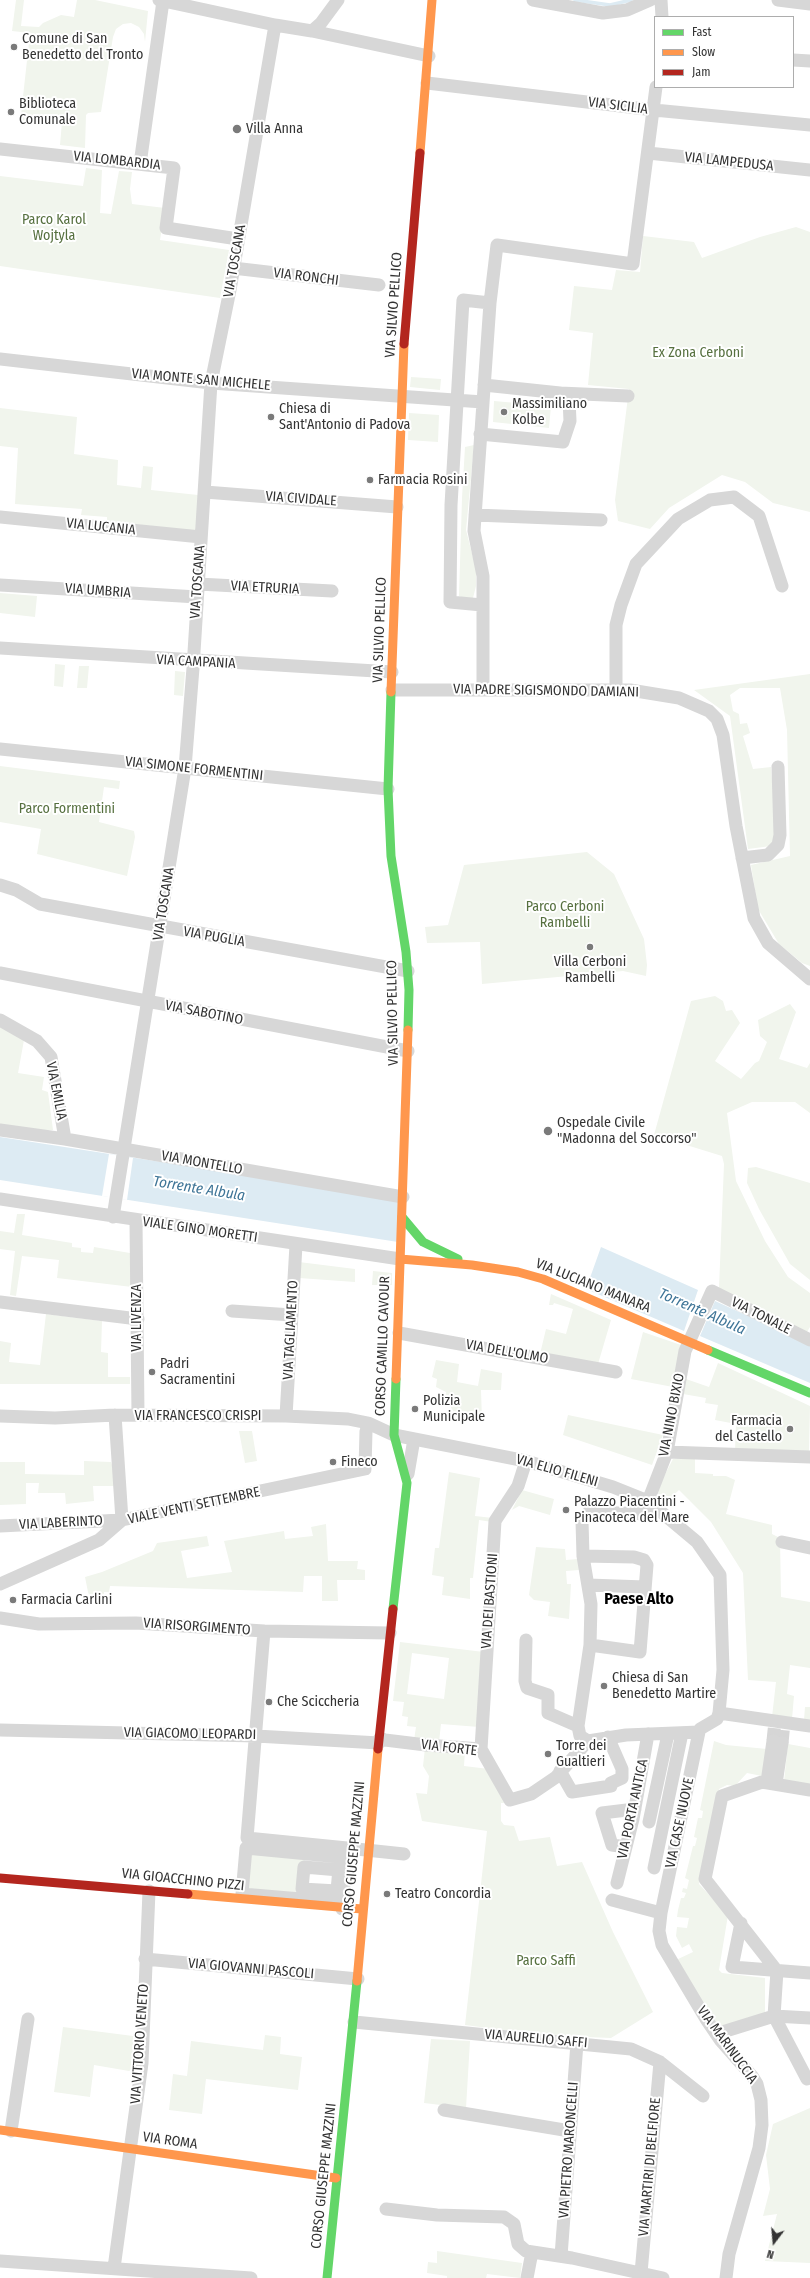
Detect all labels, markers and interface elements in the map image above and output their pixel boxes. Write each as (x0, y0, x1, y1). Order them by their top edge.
legend (654, 16, 794, 88)
text: Fast (692, 25, 711, 39)
place label: Comune di San Benedetto del Tronto (22, 31, 143, 64)
marker: Comune di San Benedetto del Tronto (9, 42, 19, 52)
text: Slow (692, 45, 715, 59)
text: Jam (692, 65, 710, 79)
street label: VIA SICILIA (587, 94, 649, 118)
place label: Biblioteca Comunale (19, 96, 76, 128)
marker: Biblioteca Comunale (6, 107, 16, 117)
place label: Villa Anna (246, 121, 303, 137)
marker: Villa Anna (231, 123, 243, 135)
street label: VIA LOMBARDIA (73, 148, 161, 174)
street label: VIA LAMPEDUSA (684, 149, 774, 175)
park label: Parco Karol Wojtyla (22, 212, 86, 244)
street label: VIA TOSCANA (220, 223, 250, 299)
street label: VIA SILVIO PELLICO (382, 252, 406, 358)
street label: VIA RONCHI (272, 265, 340, 289)
park label: Ex Zona Cerboni (652, 345, 744, 361)
street label: VIA MONTE SAN MICHELE (131, 366, 271, 394)
place label: Massimiliano Kolbe (512, 396, 587, 428)
place label: Chiesa di Sant'Antonio di Padova (279, 401, 410, 434)
marker: Massimiliano Kolbe (499, 407, 509, 417)
marker: Chiesa di Sant'Antonio di Padova (266, 412, 276, 422)
place label: Farmacia Rosini (378, 472, 468, 488)
marker: Farmacia Rosini (365, 475, 375, 485)
street label: VIA CIVIDALE (265, 488, 337, 510)
street label: VIA LUCANIA (66, 515, 136, 539)
street label: VIA TOSCANA (187, 545, 209, 619)
street label: VIA SILVIO PELLICO (370, 577, 390, 683)
street label: VIA ETRURIA (230, 578, 300, 598)
street label: VIA UMBRIA (65, 580, 131, 602)
street label: VIA CAMPANIA (156, 652, 236, 672)
street label: VIA PADRE SIGISMONDO DAMIANI (453, 681, 639, 701)
street label: VIA SIMONE FORMENTINI (124, 753, 264, 785)
park label: Parco Formentini (19, 801, 115, 817)
street label: VIA TOSCANA (150, 866, 178, 942)
park label: Parco Cerboni Rambelli (526, 899, 604, 932)
street label: VIA PUGLIA (182, 923, 246, 951)
marker: Villa Cerboni Rambelli (585, 942, 595, 952)
place label: Villa Cerboni Rambelli (554, 954, 626, 986)
street label: VIA SILVIO PELLICO (384, 960, 402, 1066)
street label: VIA SABOTINO (164, 997, 244, 1029)
street label: VIA EMILIA (42, 1061, 70, 1121)
place label: Ospedale Civile "Madonna del Soccorso" (557, 1115, 697, 1148)
marker: Ospedale Civile "Madonna del Soccorso" (542, 1125, 554, 1137)
street label: VIA MONTELLO (160, 1148, 244, 1178)
water label: Torrente Albula (152, 1173, 246, 1205)
street label: VIALE GINO MORETTI (141, 1214, 259, 1246)
street label: VIA LUCIANO MANARA (533, 1255, 653, 1317)
street label: CORSO CAMILLO CAVOUR (372, 1276, 394, 1416)
street label: VIA TAGLIAMENTO (280, 1280, 302, 1380)
street label: VIA LIVENZA (129, 1284, 145, 1352)
water label: Torrente Albula (656, 1285, 748, 1339)
street label: VIA TONALE (728, 1294, 794, 1338)
street label: VIA DELL'OLMO (464, 1336, 550, 1368)
place label: Padri Sacramentini (160, 1356, 235, 1388)
marker: Padri Sacramentini (147, 1367, 157, 1377)
street label: VIA NINO BIXIO (656, 1372, 688, 1458)
place label: Polizia Municipale (423, 1393, 485, 1426)
marker: Polizia Municipale (410, 1404, 420, 1414)
street label: VIA FRANCESCO CRISPI (135, 1408, 261, 1424)
place label: Farmacia del Castello (715, 1413, 782, 1446)
marker: Farmacia del Castello (785, 1424, 795, 1434)
street label: VIA ELIO FILENI (514, 1451, 600, 1491)
place label: Fineco (341, 1454, 378, 1470)
marker: Fineco (328, 1457, 338, 1467)
street label: VIALE VENTI SETTEMBRE (126, 1484, 262, 1528)
place label: Palazzo Piacentini - Pinacoteca del Mare (574, 1494, 689, 1526)
marker: Palazzo Piacentini - Pinacoteca del Mare (561, 1505, 571, 1515)
street label: VIA LABERINTO (19, 1512, 103, 1534)
street label: VIA DEI BASTIONI (478, 1553, 502, 1649)
district label: Paese Alto (604, 1590, 674, 1610)
place label: Farmacia Carlini (21, 1592, 112, 1608)
marker: Farmacia Carlini (8, 1595, 18, 1605)
street label: VIA RISORGIMENTO (143, 1615, 251, 1639)
place label: Chiesa di San Benedetto Martire (612, 1670, 716, 1702)
marker: Chiesa di San Benedetto Martire (599, 1681, 609, 1691)
place label: Che Sciccheria (277, 1694, 359, 1710)
marker: Che Sciccheria (264, 1697, 274, 1707)
street label: VIA GIACOMO LEOPARDI (124, 1724, 256, 1744)
street label: VIA FORTE (420, 1736, 478, 1760)
place label: Torre dei Gualtieri (556, 1738, 607, 1770)
marker: Torre dei Gualtieri (543, 1749, 553, 1759)
street label: VIA PORTA ANTICA (614, 1757, 652, 1861)
street label: VIA CASE NUOVE (662, 1776, 698, 1870)
street label: CORSO GIUSEPPE MAZZINI (339, 1780, 369, 1928)
street label: VIA GIOACCHINO PIZZI (121, 1865, 245, 1895)
place label: Teatro Concordia (395, 1886, 491, 1902)
marker: Teatro Concordia (382, 1889, 392, 1899)
park label: Parco Saffi (516, 1953, 576, 1969)
street label: VIA GIOVANNI PASCOLI (187, 1955, 315, 1983)
street label: VIA VITTORIO VENETO (127, 1983, 153, 2105)
street label: VIA MARINUCCIA (693, 2003, 761, 2087)
street label: VIA AURELIO SAFFI (484, 2026, 588, 2052)
street label: VIA PIETRO MARONCELLI (556, 2081, 582, 2219)
street label: VIA MARTIRI DI BELFIORE (636, 2097, 664, 2237)
street label: CORSO GIUSEPPE MAZZINI (308, 2102, 340, 2250)
street label: VIA ROMA (142, 2129, 198, 2153)
north arrow (754, 2222, 794, 2262)
text: N (766, 2247, 776, 2261)

